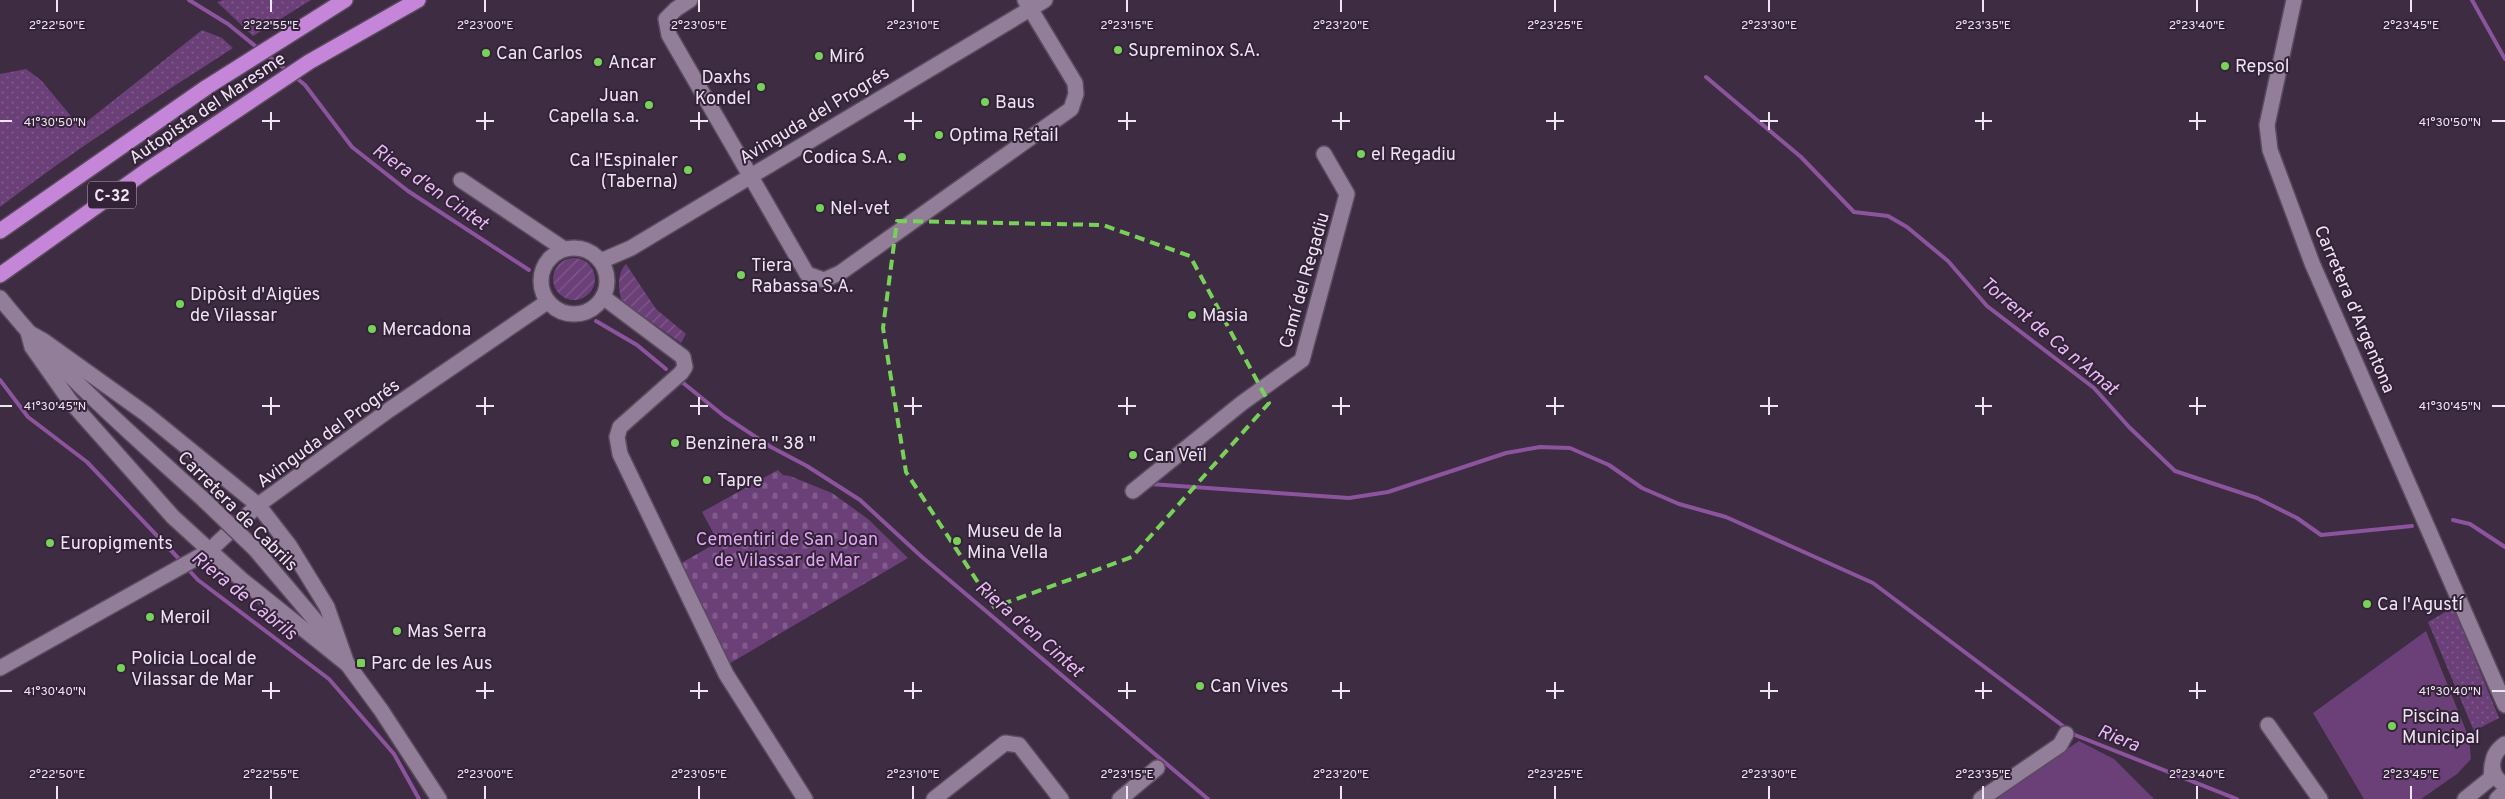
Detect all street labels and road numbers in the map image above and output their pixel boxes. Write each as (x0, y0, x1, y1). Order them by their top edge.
street label: Autopista del Maresme (125, 48, 291, 170)
street label: Avinguda del Progrés (735, 62, 894, 170)
road number: C-32 (88, 182, 136, 208)
street label: Camí del Regadiu (1275, 210, 1336, 351)
street label: Carretera d'Argentona (2308, 222, 2399, 397)
street label: Avinguda del Progrés (253, 375, 405, 494)
street label: Carretera de Cabrils (172, 447, 302, 577)

